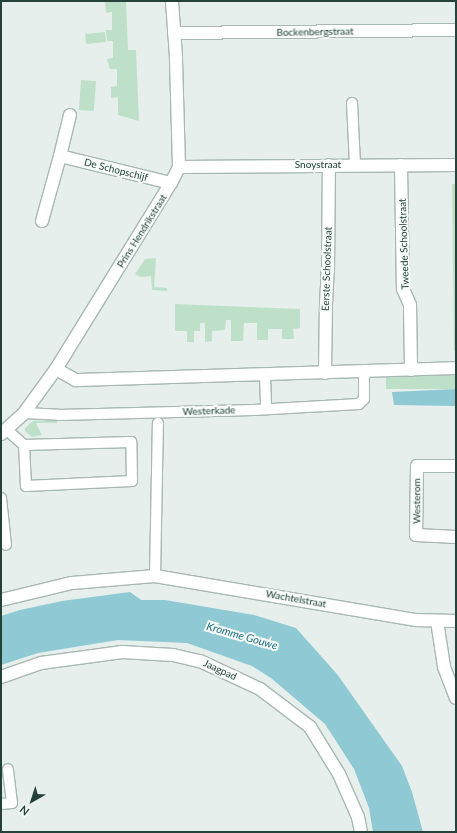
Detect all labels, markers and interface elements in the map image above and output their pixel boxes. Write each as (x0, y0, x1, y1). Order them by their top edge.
street label: Bockenbergstraat (276, 25, 354, 39)
street label: De Schopschijf (83, 156, 149, 184)
street label: Snoystraat (295, 159, 341, 171)
street label: Prins Hendrikstraat (115, 192, 169, 270)
street label: Tweede Schoolstraat (396, 198, 412, 290)
street label: Eerste Schoolstraat (320, 227, 334, 311)
street label: Westerkade (182, 404, 236, 418)
street label: Westerom (411, 478, 423, 524)
street label: Wachtelstraat (265, 588, 327, 610)
water label: Kromme Gouwe (205, 620, 279, 652)
street label: Jaagpad (201, 657, 239, 683)
north arrow (12, 781, 52, 821)
text: N (17, 803, 32, 818)

